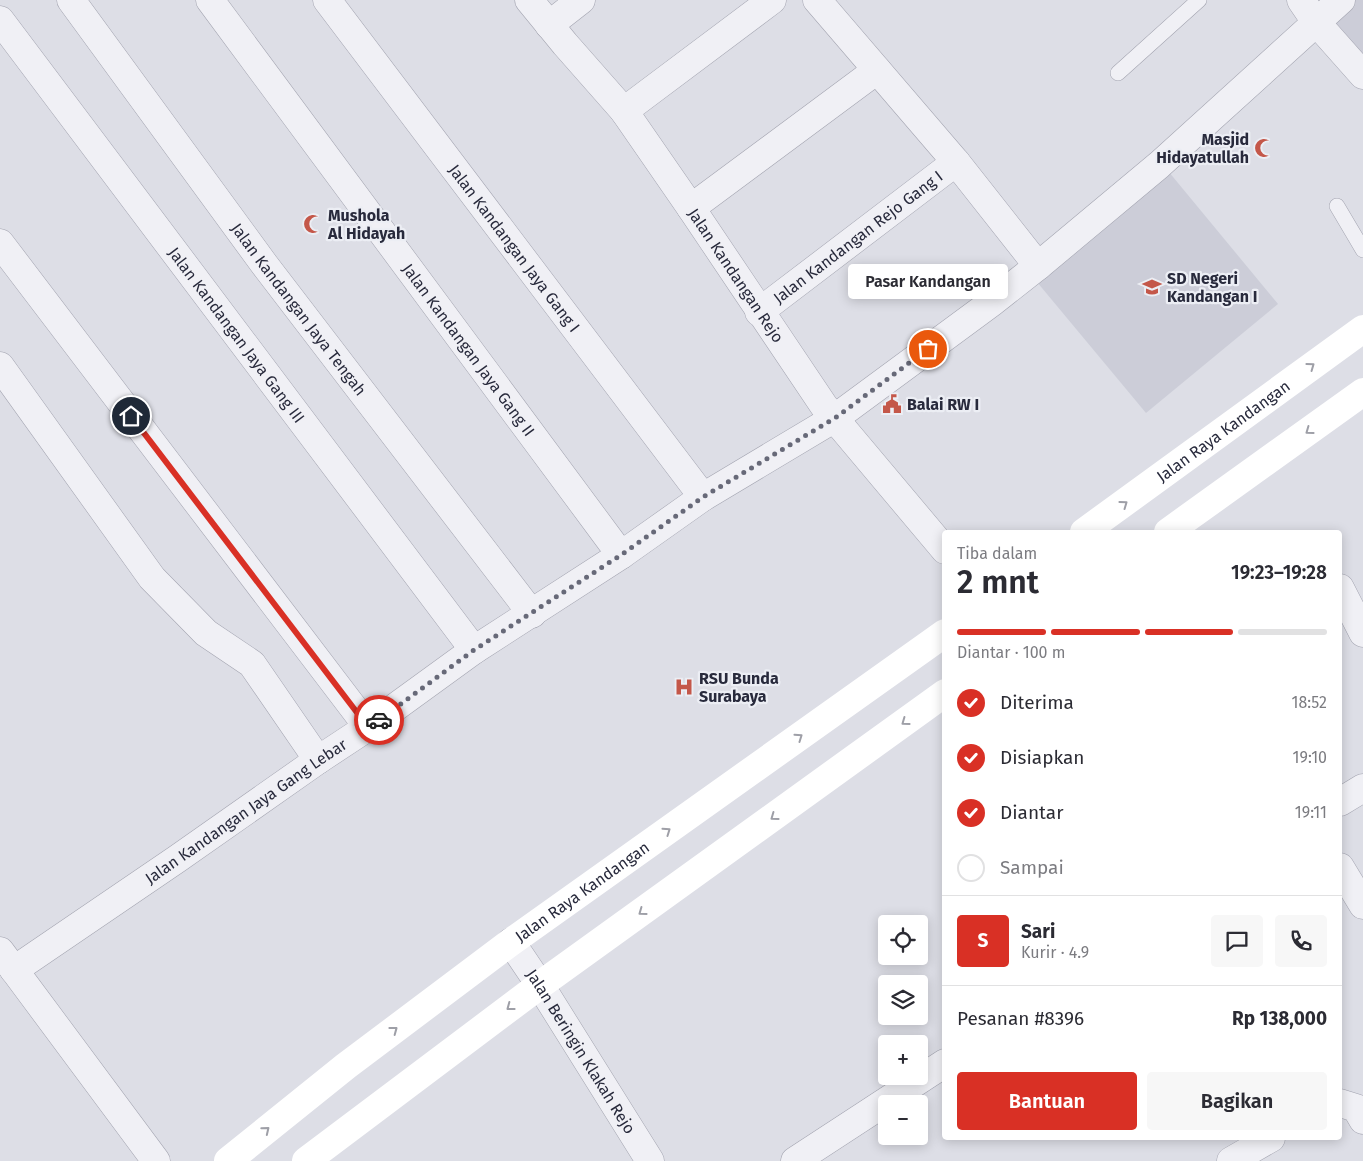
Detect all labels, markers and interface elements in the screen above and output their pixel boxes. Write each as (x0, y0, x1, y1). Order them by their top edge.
place label: Masjid Hidayatullah (1156, 130, 1249, 167)
mosque icon: Masjid Hidayatullah (1253, 137, 1275, 159)
street label: Jalan Kandangan Jaya Gang I (445, 160, 584, 336)
street label: Jalan Kandangan Rejo Gang I (769, 166, 946, 307)
street label: Jalan Kandangan Rejo (684, 204, 788, 346)
place label: Mushola Al Hidayah (327, 206, 405, 243)
mosque icon: Mushola Al Hidayah (302, 213, 324, 235)
street label: Jalan Kandangan Jaya Tengah (228, 219, 370, 399)
street label: Jalan Kandangan Jaya Gang III (165, 243, 309, 426)
street label: Jalan Kandangan Jaya Gang II (399, 259, 539, 440)
callout: Pasar Kandangan (848, 264, 1008, 299)
place label: SD Negeri Kandangan I (1167, 269, 1258, 306)
text: Pasar Kandangan (865, 272, 991, 291)
school or university icon: SD Negeri Kandangan I (1141, 276, 1163, 298)
pin (907, 328, 949, 370)
icon: bag (914, 335, 942, 363)
one-way arrow (1305, 364, 1314, 372)
street label: Jalan Raya Kandangan (1153, 376, 1293, 486)
public building icon: Balai RW I (881, 393, 903, 415)
pin (110, 395, 152, 437)
place label: Balai RW I (907, 395, 979, 414)
icon: home (117, 402, 145, 430)
one-way arrow (1305, 425, 1315, 434)
one-way arrow (1118, 501, 1127, 510)
text: Tiba dalam (957, 544, 1037, 563)
text: 19:23–19:28 (1231, 561, 1327, 584)
text: 2 mnt (957, 563, 1039, 601)
text: Diantar · 100 m (957, 643, 1066, 662)
place label: RSU Bunda Surabaya (699, 669, 779, 706)
hospital icon: RSU Bunda Surabaya (673, 676, 695, 698)
icon: check (957, 689, 985, 717)
text: Diterima (1000, 691, 1074, 714)
text: 18:52 (1292, 693, 1327, 712)
courier (354, 695, 404, 745)
icon: car (365, 706, 393, 734)
one-way arrow (902, 716, 911, 725)
street label: Jalan Kandangan Jaya Gang Lebar (141, 734, 351, 888)
one-way arrow (793, 734, 803, 743)
icon: check (957, 744, 985, 772)
text: Disiapkan (1000, 746, 1084, 769)
text: 19:10 (1293, 748, 1327, 767)
icon: check (957, 799, 985, 827)
text: Diantar (1000, 801, 1063, 824)
text: 19:11 (1295, 803, 1327, 822)
one-way arrow (770, 811, 779, 820)
one-way arrow (661, 828, 671, 837)
street label: Jalan Raya Kandangan (511, 837, 653, 946)
text: Sampai (1000, 856, 1064, 879)
one-way arrow (638, 906, 648, 915)
map controls (878, 915, 928, 1145)
button: locate (878, 915, 928, 965)
button: chat (1211, 915, 1263, 967)
button: phone (1275, 915, 1327, 967)
text: Sari (1021, 920, 1055, 943)
text: S (978, 929, 988, 952)
text: Kurir · 4.9 (1021, 943, 1089, 962)
street label: Jalan Beringin Klakah Rejo (523, 965, 640, 1137)
button: layers (878, 975, 928, 1025)
one-way arrow (507, 1002, 516, 1010)
text: Pesanan #8396 (957, 1007, 1084, 1030)
text: Rp 138,000 (1232, 1007, 1327, 1030)
one-way arrow (388, 1027, 398, 1036)
button: + (878, 1035, 928, 1085)
button: Bantuan (957, 1072, 1137, 1130)
button: Bagikan (1147, 1072, 1327, 1130)
button: − (878, 1095, 928, 1145)
one-way arrow (261, 1127, 270, 1136)

